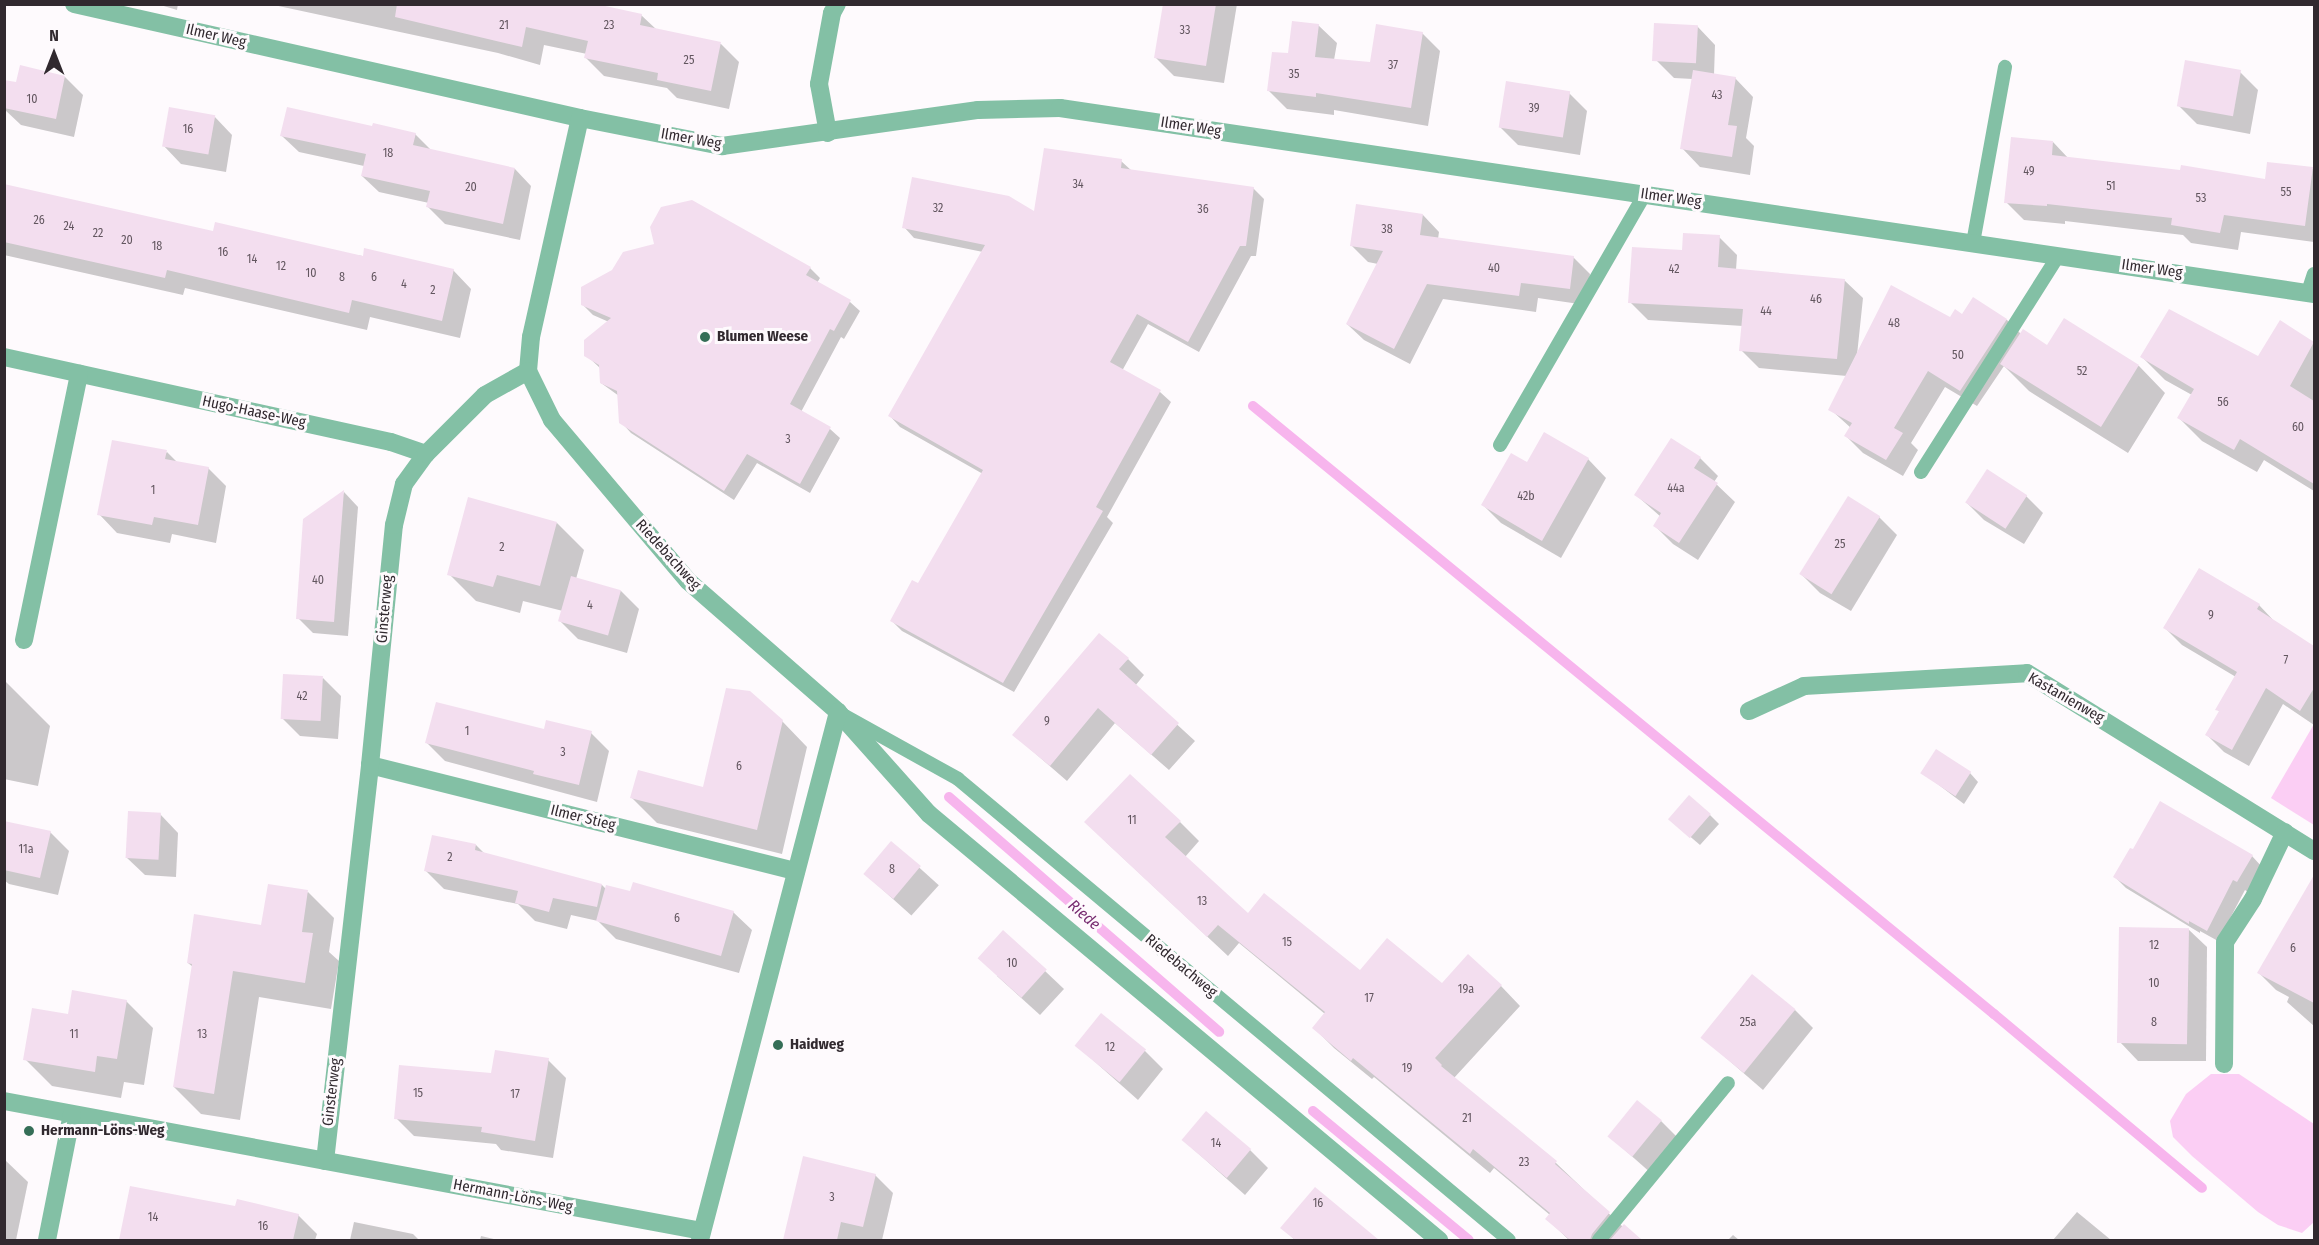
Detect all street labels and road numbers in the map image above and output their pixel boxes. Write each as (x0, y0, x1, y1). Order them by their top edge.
street label: Ilmer Weg (184, 20, 248, 52)
street label: Ilmer Weg (1159, 113, 1223, 141)
street label: Ilmer Weg (659, 125, 723, 153)
street label: Ilmer Weg (1639, 185, 1703, 211)
street label: Ilmer Weg (2120, 256, 2184, 282)
street label: Hugo-Haase-Weg (200, 392, 308, 432)
street label: Riedebachweg (632, 516, 704, 594)
street label: Ginsterweg (373, 574, 397, 644)
street label: Kastanienweg (2025, 669, 2107, 727)
street label: Ilmer Stieg (549, 801, 617, 835)
street label: Riedebachweg (1141, 931, 1221, 1001)
street label: Ginsterweg (319, 1057, 345, 1127)
street label: Hermann-Löns-Weg (452, 1176, 574, 1216)

